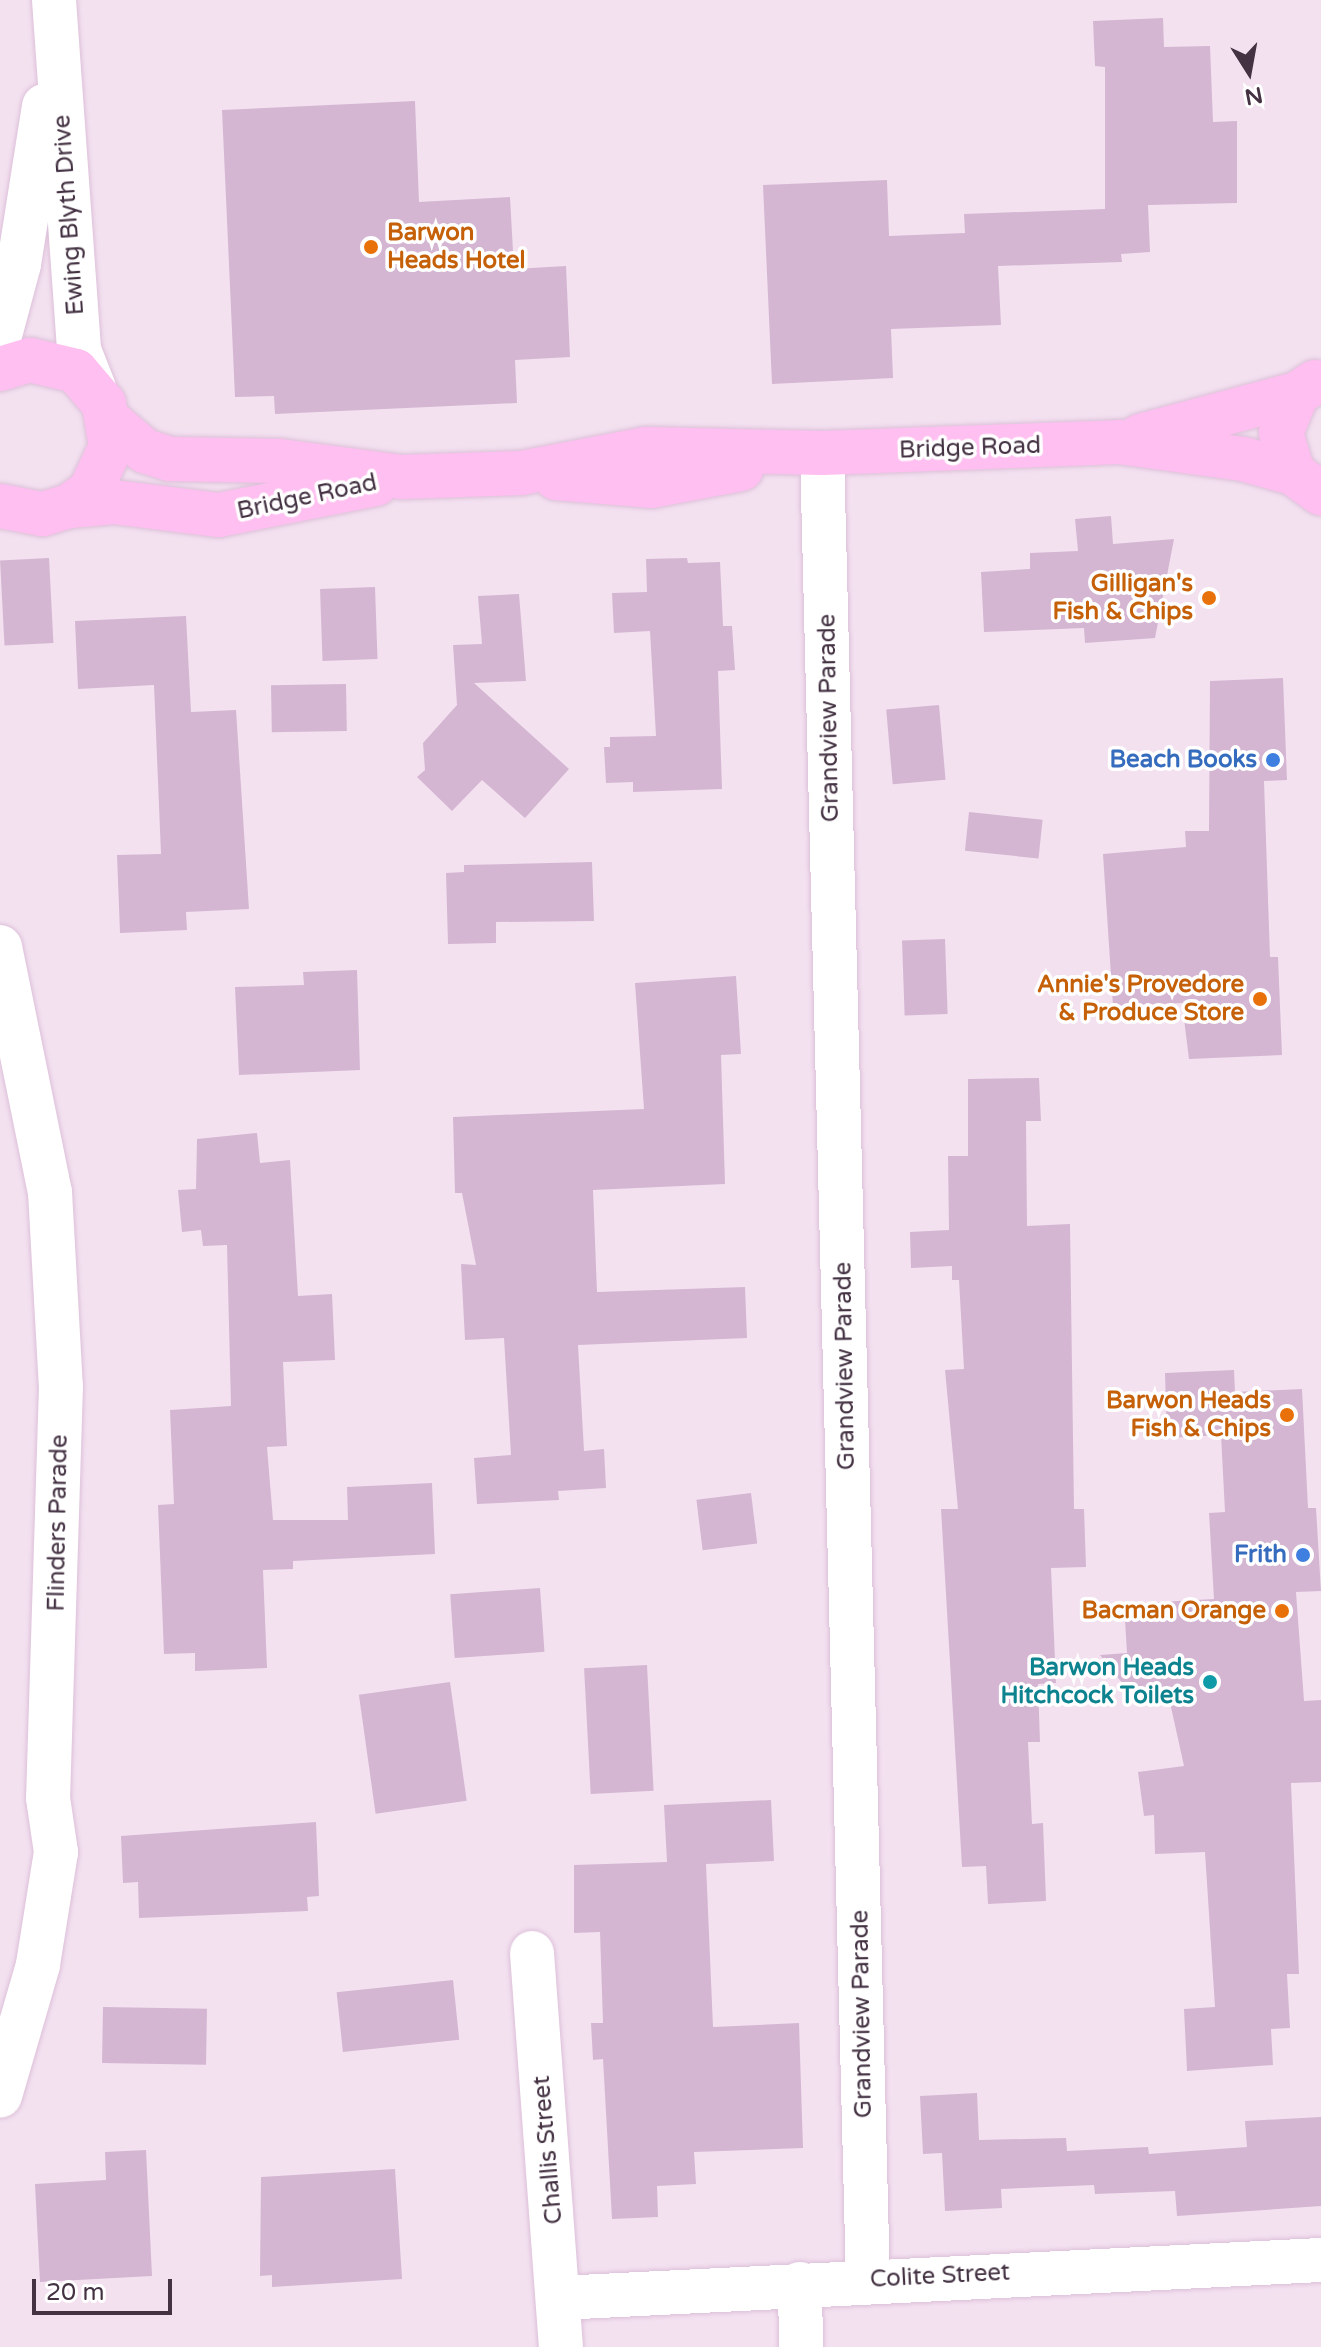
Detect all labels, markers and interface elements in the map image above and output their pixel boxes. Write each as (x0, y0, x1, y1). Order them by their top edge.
north arrow (1209, 32, 1289, 112)
text: N (1242, 81, 1265, 110)
street label: Ewing Blyth Drive (48, 114, 90, 316)
place label: Barwon Heads Hotel (387, 219, 526, 275)
marker: Barwon Heads Hotel (362, 238, 380, 256)
street label: Bridge Road (899, 431, 1041, 465)
street label: Bridge Road (235, 468, 379, 526)
place label: Gilligan's Fish & Chips (1053, 570, 1193, 626)
marker: Gilligan's Fish & Chips (1200, 589, 1218, 607)
street label: Grandview Parade (813, 614, 845, 822)
place label: Beach Books (1110, 746, 1257, 774)
marker: Beach Books (1264, 751, 1282, 769)
place label: Annie's Provedore & Produce Store (1037, 971, 1244, 1027)
marker: Annie's Provedore & Produce Store (1251, 990, 1269, 1008)
street label: Grandview Parade (829, 1262, 861, 1470)
place label: Barwon Heads Fish & Chips (1106, 1387, 1271, 1443)
marker: Barwon Heads Fish & Chips (1278, 1406, 1296, 1424)
street label: Flinders Parade (42, 1434, 74, 1612)
place label: Frith (1234, 1541, 1287, 1569)
marker: Frith (1294, 1546, 1312, 1564)
place label: Bacman Orange (1081, 1597, 1266, 1625)
marker: Bacman Orange (1273, 1602, 1291, 1620)
place label: Barwon Heads Hitchcock Toilets (1000, 1654, 1194, 1710)
marker: Barwon Heads Hitchcock Toilets (1201, 1673, 1219, 1691)
street label: Grandview Parade (846, 1910, 878, 2118)
street label: Challis Street (527, 2074, 569, 2226)
street label: Colite Street (869, 2258, 1011, 2294)
scale bar (36, 2263, 176, 2313)
text: 20 m (46, 2278, 104, 2307)

